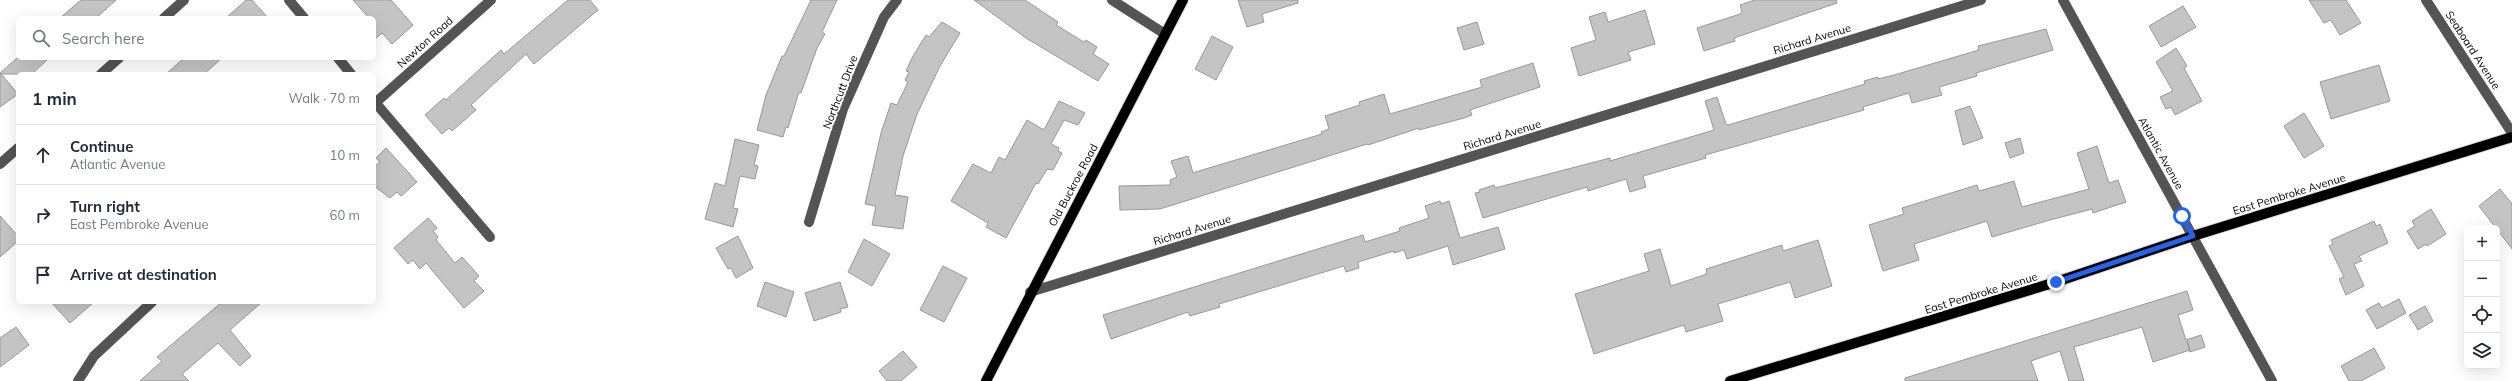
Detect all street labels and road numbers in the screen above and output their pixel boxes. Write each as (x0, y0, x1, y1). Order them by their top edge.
street label: Seaboard Avenue (2442, 8, 2504, 92)
street label: Newton Road (394, 13, 456, 71)
street label: Richard Avenue (1771, 21, 1853, 57)
street label: Northcutt Drive (820, 53, 860, 131)
street label: Atlantic Avenue (2135, 114, 2187, 192)
street label: Richard Avenue (1461, 117, 1543, 153)
street label: Old Buckroe Road (1045, 141, 1101, 229)
street label: East Pembroke Avenue (2231, 170, 2347, 218)
street label: Richard Avenue (1151, 212, 1233, 248)
street label: East Pembroke Avenue (1923, 269, 2039, 317)

